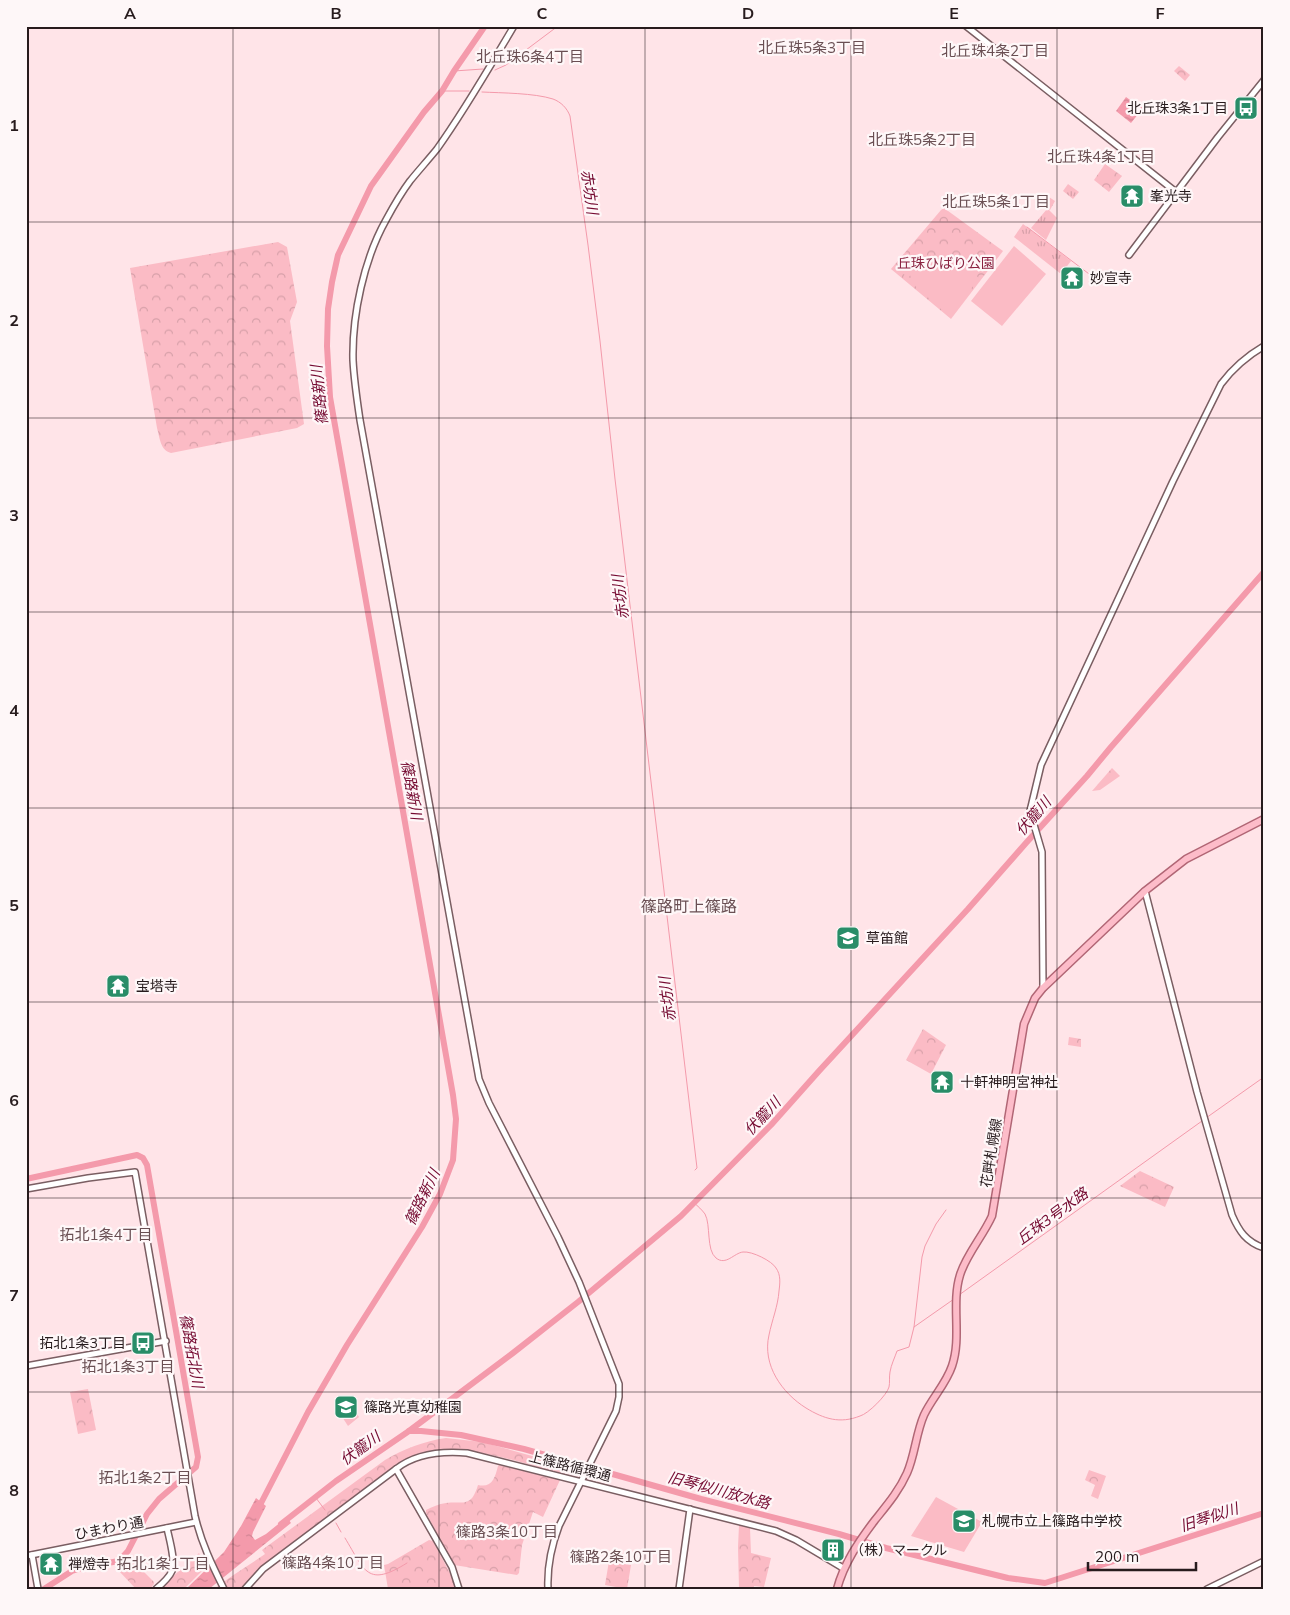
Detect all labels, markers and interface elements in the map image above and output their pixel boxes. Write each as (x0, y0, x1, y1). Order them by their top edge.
text: A (124, 3, 136, 23)
text: B (330, 3, 342, 23)
text: C (537, 3, 548, 23)
text: D (742, 3, 754, 23)
text: E (949, 3, 959, 23)
text: F (1155, 3, 1165, 23)
district label: 北丘珠5条3丁目 (758, 38, 866, 57)
district label: 北丘珠4条2丁目 (941, 41, 1049, 60)
district label: 北丘珠6条4丁目 (476, 47, 584, 66)
bus stop icon: 北丘珠3条1丁目 (1233, 95, 1259, 121)
place label: 北丘珠3条1丁目 (1127, 99, 1228, 117)
text: 1 (9, 115, 19, 135)
district label: 北丘珠5条2丁目 (868, 130, 976, 149)
district label: 北丘珠4条1丁目 (1047, 147, 1155, 166)
water label: 赤坊川 (577, 168, 603, 218)
temple icon: 峯光寺 (1119, 183, 1145, 209)
place label: 峯光寺 (1150, 187, 1192, 205)
district label: 北丘珠5条1丁目 (942, 192, 1050, 211)
park label: 丘珠ひばり公園 (897, 254, 995, 272)
temple icon: 妙宣寺 (1059, 265, 1085, 291)
place label: 妙宣寺 (1090, 269, 1132, 287)
text: 2 (9, 310, 19, 330)
water label: 篠路新川 (306, 362, 332, 426)
text: 3 (9, 505, 19, 525)
water label: 赤坊川 (608, 572, 632, 620)
text: 4 (9, 700, 19, 720)
water label: 篠路新川 (397, 759, 427, 823)
water label: 伏籠川 (1011, 791, 1056, 839)
text: 5 (9, 895, 19, 915)
district label: 篠路町上篠路 (641, 896, 737, 916)
school or university icon: 草笛館 (835, 925, 861, 951)
place label: 草笛館 (866, 929, 908, 947)
temple icon: 宝塔寺 (105, 973, 131, 999)
water label: 赤坊川 (655, 974, 679, 1022)
place label: 宝塔寺 (136, 977, 178, 995)
temple icon: 十軒神明宮神社 (929, 1069, 955, 1095)
place label: 十軒神明宮神社 (960, 1073, 1058, 1091)
text: 6 (9, 1090, 19, 1110)
water label: 伏籠川 (740, 1092, 786, 1139)
street label: 花畔札幌線 (977, 1117, 1005, 1189)
water label: 篠路新川 (400, 1164, 445, 1228)
water label: 丘珠3号水路 (1012, 1182, 1093, 1248)
district label: 拓北1条4丁目 (59, 1225, 153, 1244)
text: 7 (9, 1285, 19, 1305)
water label: 篠路拓北川 (176, 1312, 208, 1392)
bus stop icon: 拓北1条3丁目 (130, 1330, 156, 1356)
place label: 拓北1条3丁目 (39, 1334, 126, 1352)
district label: 拓北1条3丁目 (81, 1357, 175, 1376)
school or university icon: 篠路光真幼稚園 (333, 1394, 359, 1420)
place label: 篠路光真幼稚園 (364, 1398, 462, 1416)
water label: 伏籠川 (336, 1426, 385, 1469)
street label: 上篠路循環通 (527, 1447, 613, 1485)
water label: 旧琴似川放水路 (666, 1467, 774, 1513)
district label: 拓北1条2丁目 (98, 1468, 192, 1487)
text: 8 (9, 1480, 19, 1500)
water label: 旧琴似川 (1178, 1498, 1242, 1535)
school or university icon: 札幌市立上篠路中学校 (951, 1508, 977, 1534)
street label: ひまわり通 (73, 1512, 145, 1544)
place label: 札幌市立上篠路中学校 (982, 1512, 1122, 1530)
district label: 篠路3条10丁目 (456, 1522, 558, 1541)
building icon: （株）マークル (820, 1537, 846, 1563)
scale bar (1088, 1540, 1195, 1572)
place label: （株）マークル (850, 1541, 948, 1559)
district label: 篠路2条10丁目 (570, 1547, 672, 1566)
text: 200 m (1095, 1547, 1139, 1566)
temple icon: 禅燈寺 (38, 1551, 64, 1577)
district label: 篠路4条10丁目 (282, 1553, 384, 1572)
district label: 拓北1条1丁目 (116, 1554, 210, 1573)
place label: 禅燈寺 (68, 1555, 110, 1573)

